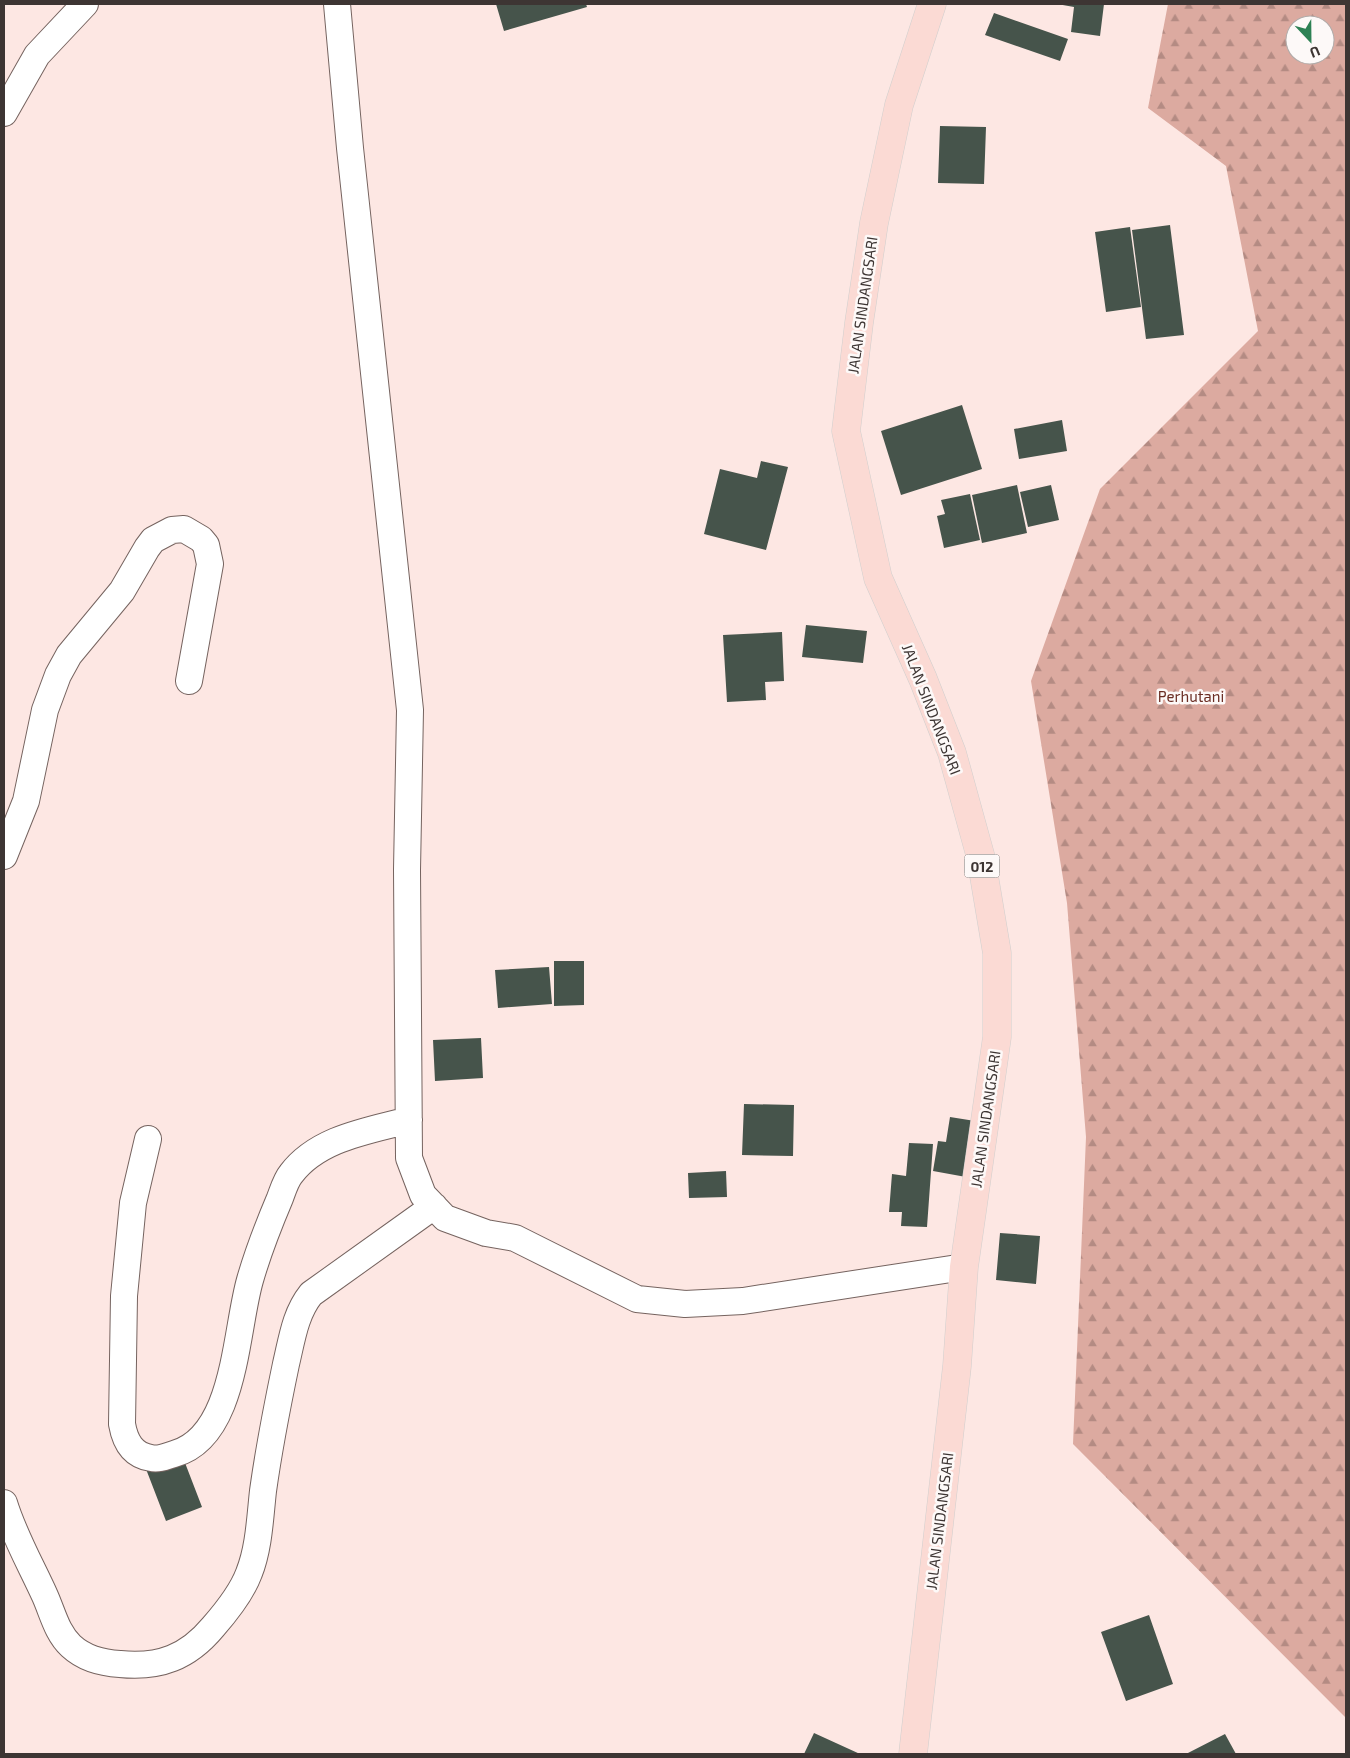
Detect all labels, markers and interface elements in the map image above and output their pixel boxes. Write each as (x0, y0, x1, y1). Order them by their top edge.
north arrow (1285, 15, 1335, 65)
text: U (1307, 43, 1323, 62)
street label: JALAN SINDANGSARI (843, 235, 881, 375)
street label: JALAN SINDANGSARI (899, 641, 965, 777)
park label: Perhutani (1158, 687, 1224, 705)
road number: 012 (964, 854, 1000, 878)
street label: JALAN SINDANGSARI (966, 1049, 1004, 1189)
street label: JALAN SINDANGSARI (922, 1451, 956, 1591)

